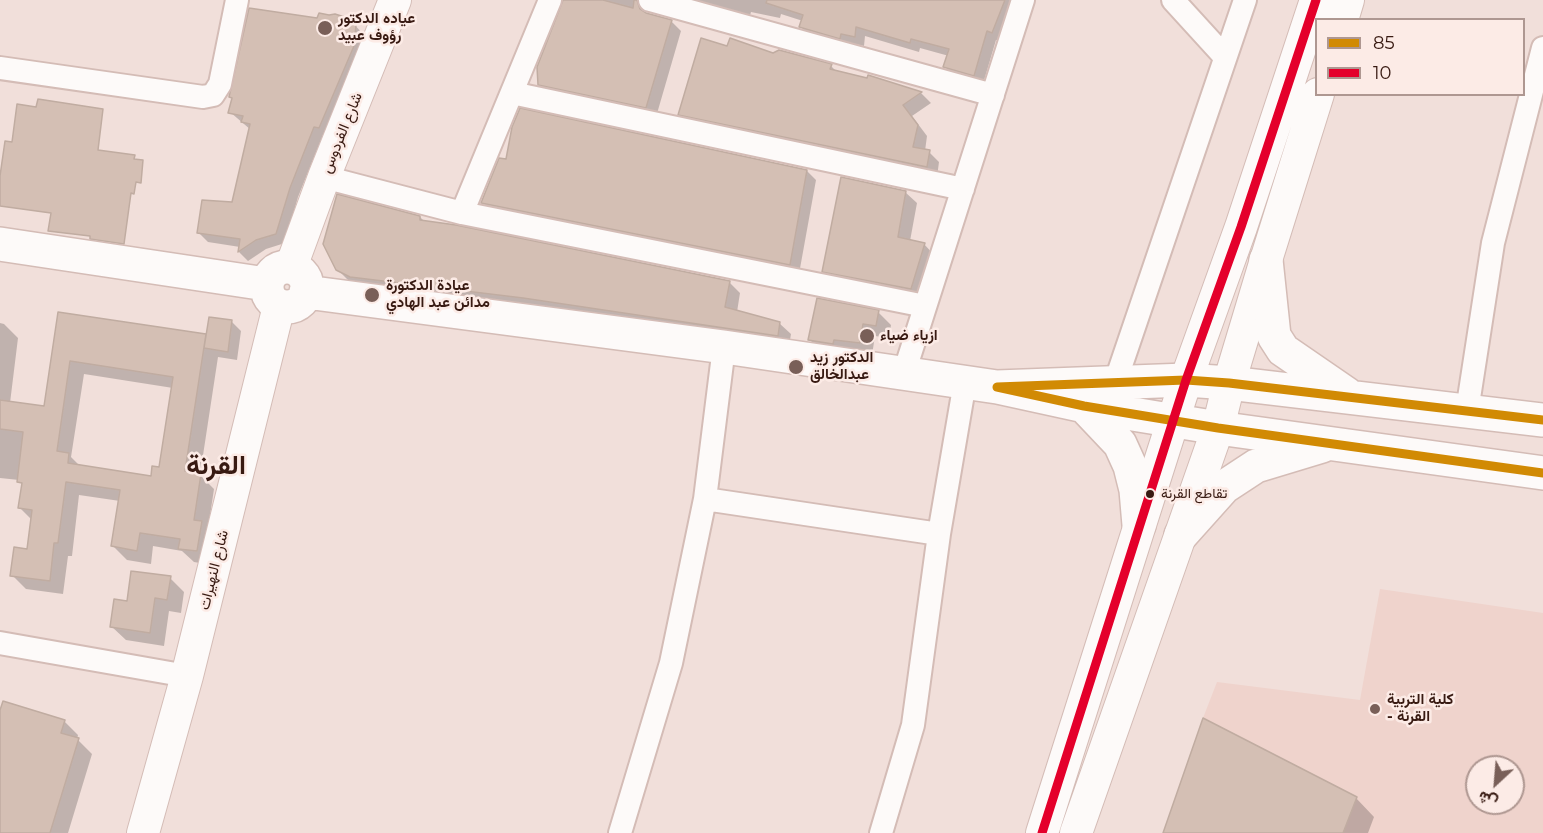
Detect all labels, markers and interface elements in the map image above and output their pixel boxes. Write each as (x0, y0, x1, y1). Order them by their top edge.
place label: عياده الدكتور رؤوف عبيد (338, 10, 415, 45)
legend (1315, 18, 1525, 96)
marker: عياده الدكتور رؤوف عبيد (316, 19, 334, 37)
text: 85 (1373, 32, 1395, 54)
text: 10 (1373, 62, 1391, 84)
street label: شارع الفردوس (318, 90, 366, 176)
place label: عيادة الدكتورة مدائن عبد الهادي (386, 277, 490, 312)
marker: عيادة الدكتورة مدائن عبد الهادي (363, 286, 381, 304)
marker: ازياء ضياء (858, 327, 876, 345)
place label: ازياء ضياء (880, 327, 938, 345)
place label: الدكتور زيد عبدالخالق (810, 349, 873, 384)
marker: الدكتور زيد عبدالخالق (787, 358, 805, 376)
district label: القرنة (186, 450, 246, 482)
place label: تقاطع القرنة (1161, 486, 1227, 502)
marker: تقاطع القرنة (1144, 488, 1156, 500)
street label: شارع النهيرات (195, 528, 233, 612)
place label: كلية التربية - القرنة (1387, 691, 1454, 726)
marker: كلية التربية - القرنة (1368, 702, 1382, 716)
north arrow (1465, 755, 1525, 815)
text: ش (1475, 787, 1501, 813)

